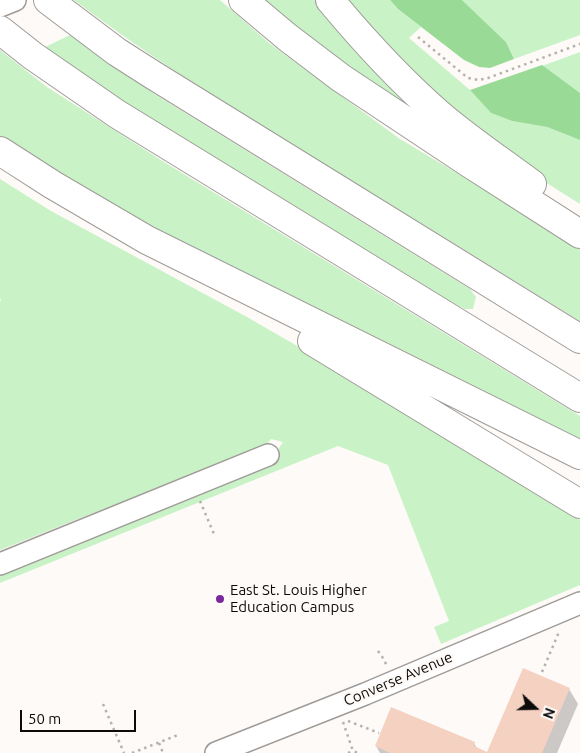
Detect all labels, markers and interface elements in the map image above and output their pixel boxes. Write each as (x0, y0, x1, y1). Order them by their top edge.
place label: East St. Louis Higher Education Campus (230, 581, 367, 616)
marker: East St. Louis Higher Education Campus (214, 593, 226, 605)
street label: Converse Avenue (341, 648, 455, 710)
north arrow (510, 683, 560, 733)
scale bar (22, 700, 139, 732)
text: N (540, 706, 558, 721)
text: 50 m (28, 710, 61, 727)

